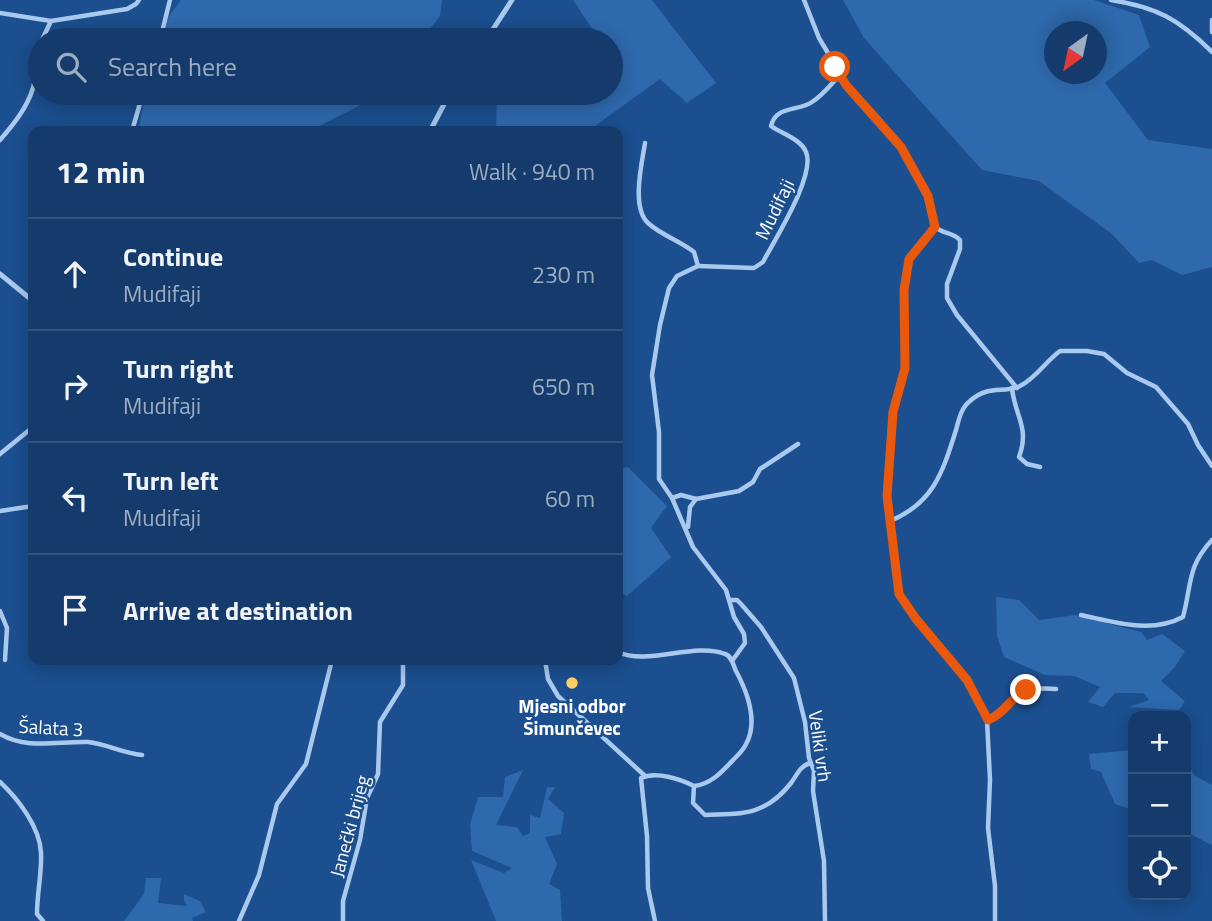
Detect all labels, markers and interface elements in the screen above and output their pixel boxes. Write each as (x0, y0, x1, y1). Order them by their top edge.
north arrow (1044, 21, 1107, 84)
search box (28, 28, 623, 105)
text: Search here (108, 47, 237, 86)
icon: search (52, 48, 90, 86)
route start (819, 51, 850, 82)
text: 12 min (56, 149, 146, 195)
text: Walk · 940 m (469, 154, 595, 189)
street label: Mudifaji (747, 174, 801, 244)
text: Continue (123, 237, 223, 276)
icon: ahead (56, 255, 94, 293)
text: 230 m (532, 257, 595, 292)
text: Mudifaji (123, 276, 201, 311)
text: Turn right (123, 349, 234, 388)
icon: right (56, 367, 94, 405)
text: 650 m (532, 369, 595, 404)
text: Mudifaji (123, 388, 201, 423)
text: Turn left (123, 461, 218, 500)
icon: left (56, 479, 94, 517)
text: 60 m (545, 481, 595, 516)
text: Mudifaji (123, 500, 201, 535)
icon: arrive (56, 591, 94, 629)
text: Arrive at destination (123, 591, 353, 630)
route end (1010, 674, 1041, 705)
marker: Mjesni odbor Šimunčevec (564, 675, 580, 691)
place label: Mjesni odbor Šimunčevec (518, 691, 626, 742)
street label: Veliki vrh (802, 708, 840, 784)
street label: Šalata 3 (18, 711, 84, 743)
map controls (1128, 711, 1191, 900)
button: + (1128, 711, 1191, 774)
street label: Janečki brijeg (321, 771, 377, 880)
button: − (1128, 774, 1191, 837)
button: locate (1128, 837, 1191, 900)

